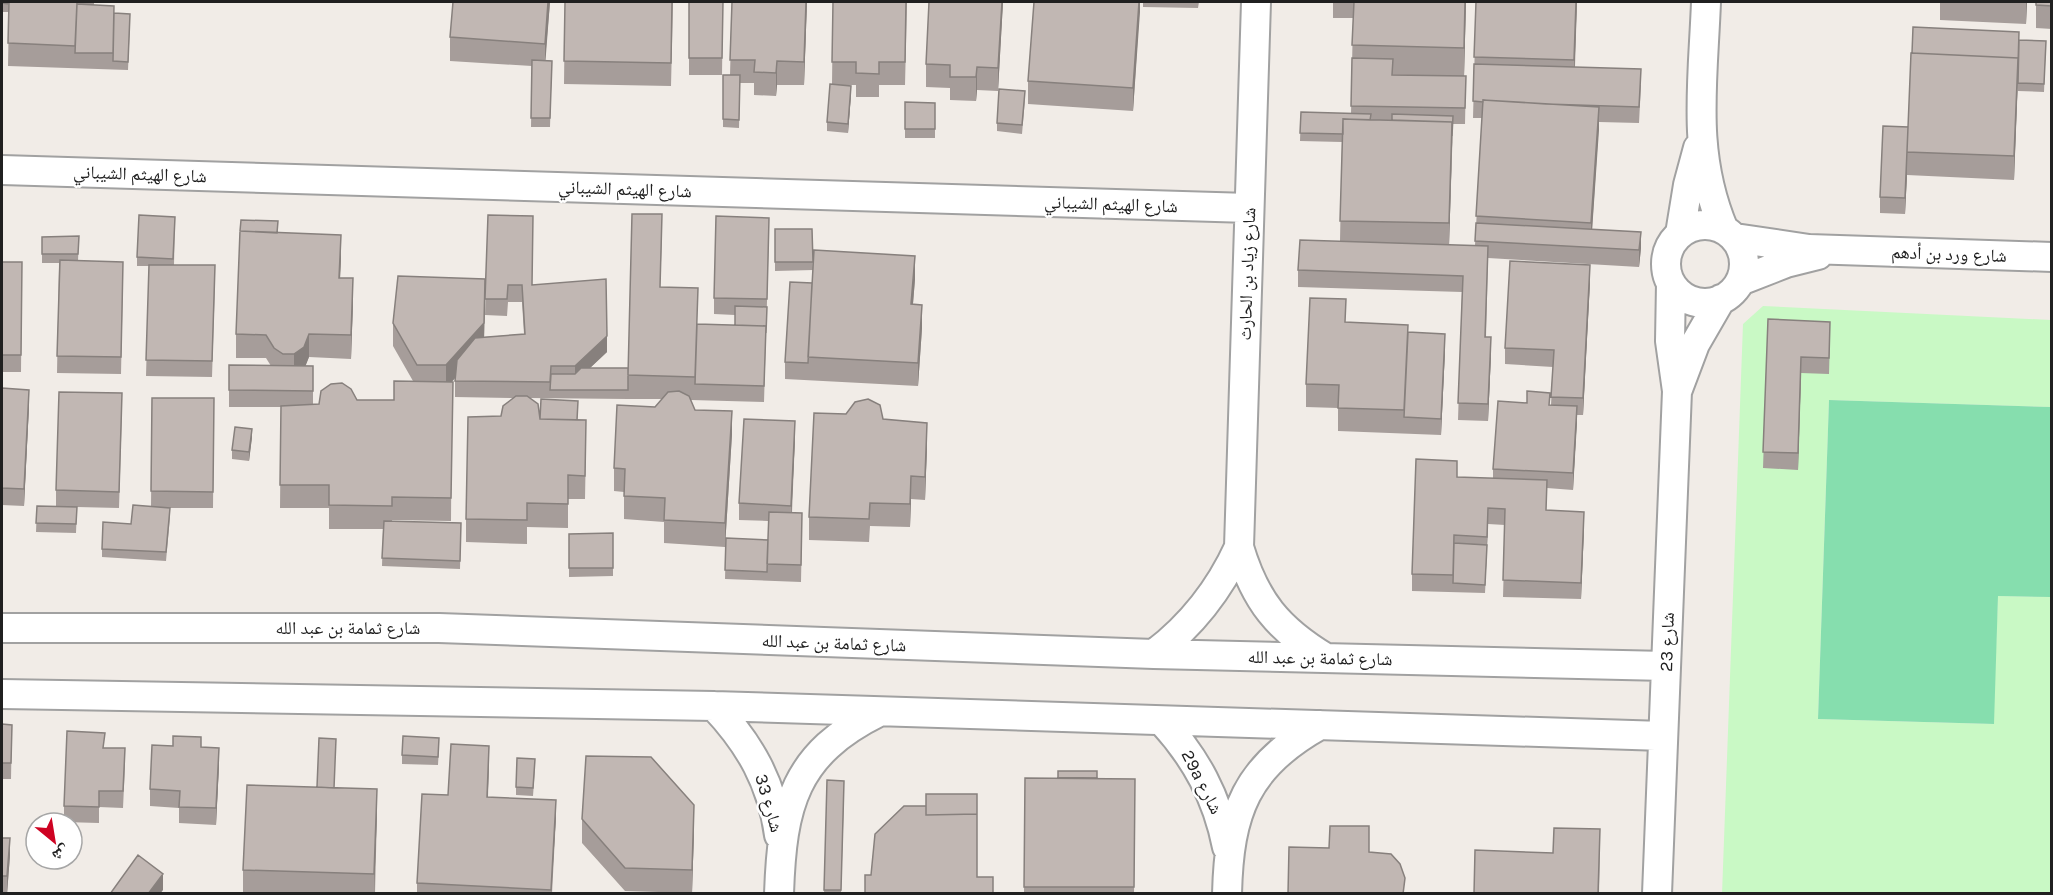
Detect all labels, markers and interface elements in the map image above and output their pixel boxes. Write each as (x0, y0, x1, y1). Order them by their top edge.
street label: شارع الهيثم الشيباني (73, 161, 207, 191)
street label: شارع الهيثم الشيباني (558, 176, 692, 206)
street label: شارع الهيثم الشيباني (1044, 191, 1178, 221)
street label: شارع زياد بن الحارث (1234, 207, 1260, 341)
street label: شارع ورد بن أدهم (1891, 241, 2007, 268)
street label: شارع 23 (1655, 612, 1679, 672)
street label: شارع ثمامة بن عبد الله (276, 617, 420, 639)
street label: شارع ثمامة بن عبد الله (761, 629, 907, 657)
street label: شارع ثمامة بن عبد الله (1247, 646, 1393, 670)
street label: 29a شارع (1176, 746, 1228, 818)
street label: شارع 33 (750, 771, 788, 835)
north arrow (24, 811, 84, 871)
text: ش (49, 841, 73, 866)

